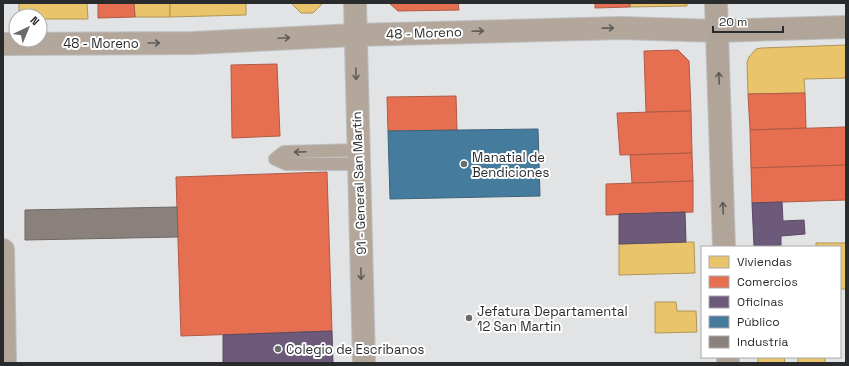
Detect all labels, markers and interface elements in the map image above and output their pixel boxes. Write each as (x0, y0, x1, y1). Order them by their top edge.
north arrow (8, 8, 48, 48)
scale bar (713, 8, 783, 34)
text: N (27, 13, 42, 28)
text: 20 m (719, 14, 747, 30)
street label: 48 - Moreno (386, 23, 462, 43)
one-way arrow (601, 24, 614, 32)
one-way arrow (471, 28, 484, 35)
one-way arrow (277, 34, 290, 42)
street label: 48 - Moreno (63, 35, 139, 52)
one-way arrow (147, 39, 160, 47)
one-way arrow (352, 67, 360, 80)
one-way arrow (715, 72, 722, 85)
street label: 91 - General San Martín (348, 111, 370, 255)
one-way arrow (294, 148, 307, 156)
place label: Manatial de Bendiciones (472, 149, 549, 181)
marker: Manatial de Bendiciones (459, 159, 469, 169)
one-way arrow (719, 202, 727, 215)
legend (701, 246, 841, 358)
text: Viviendas (737, 254, 792, 270)
one-way arrow (358, 267, 365, 280)
text: Comercios (737, 274, 798, 290)
text: Oficinas (737, 294, 784, 310)
place label: Jefatura Departamental 12 San Martin (477, 303, 628, 335)
marker: Jefatura Departamental 12 San Martin (464, 313, 474, 323)
text: Público (737, 314, 780, 330)
text: Industria (737, 334, 789, 350)
place label: Colegio de Escribanos (286, 341, 424, 358)
marker: Colegio de Escribanos (273, 344, 283, 354)

